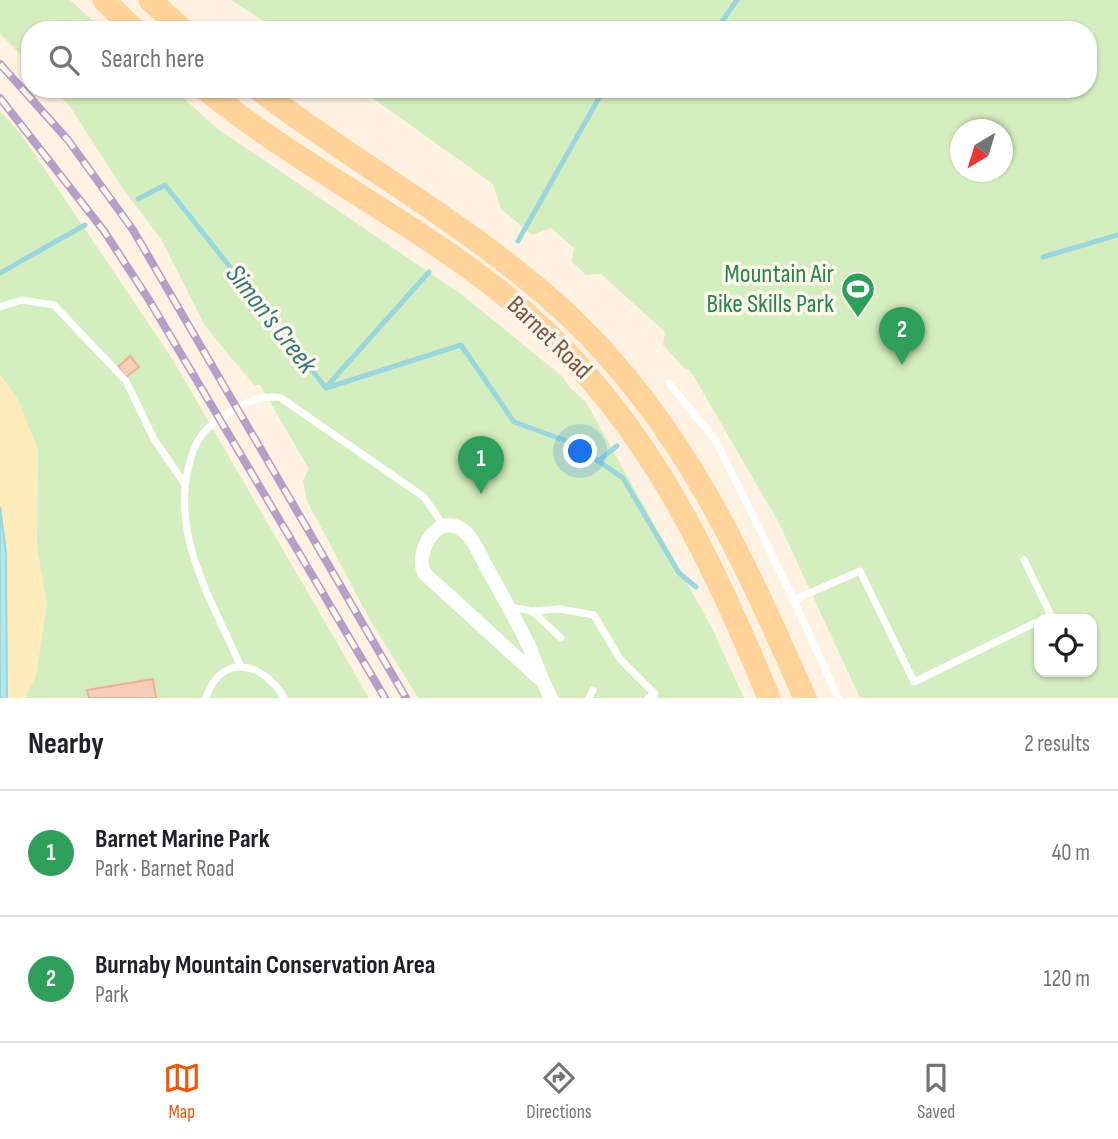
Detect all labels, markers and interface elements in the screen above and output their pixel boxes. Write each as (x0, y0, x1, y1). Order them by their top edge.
search box (21, 21, 1097, 98)
icon: search (45, 41, 83, 79)
text: Search here (101, 44, 204, 75)
north arrow (950, 119, 1013, 182)
water label: Simon's Creek (218, 258, 325, 381)
place label: Mountain Air Bike Skills Park (706, 259, 835, 320)
sports icon: Mountain Air Bike Skills Park (839, 270, 877, 319)
street label: Barnet Road (500, 290, 598, 386)
pin: 2 (879, 307, 925, 365)
your location (563, 434, 597, 468)
pin: 1 (458, 436, 504, 494)
map controls (1034, 614, 1097, 677)
button: locate (1034, 614, 1097, 677)
text: Nearby (28, 726, 104, 762)
text: 2 results (1024, 730, 1090, 758)
text: Barnet Marine Park (95, 824, 270, 855)
text: 1 (46, 839, 56, 867)
text: 40 m (1052, 839, 1090, 867)
text: Park · Barnet Road (95, 855, 234, 883)
text: Burnaby Mountain Conservation Area (95, 950, 435, 981)
text: 2 (46, 965, 56, 993)
text: 120 m (1044, 965, 1090, 993)
text: Park (95, 981, 129, 1009)
tab: Map (163, 1059, 201, 1124)
tab: Directions (526, 1059, 592, 1124)
tab: Saved (917, 1059, 955, 1124)

